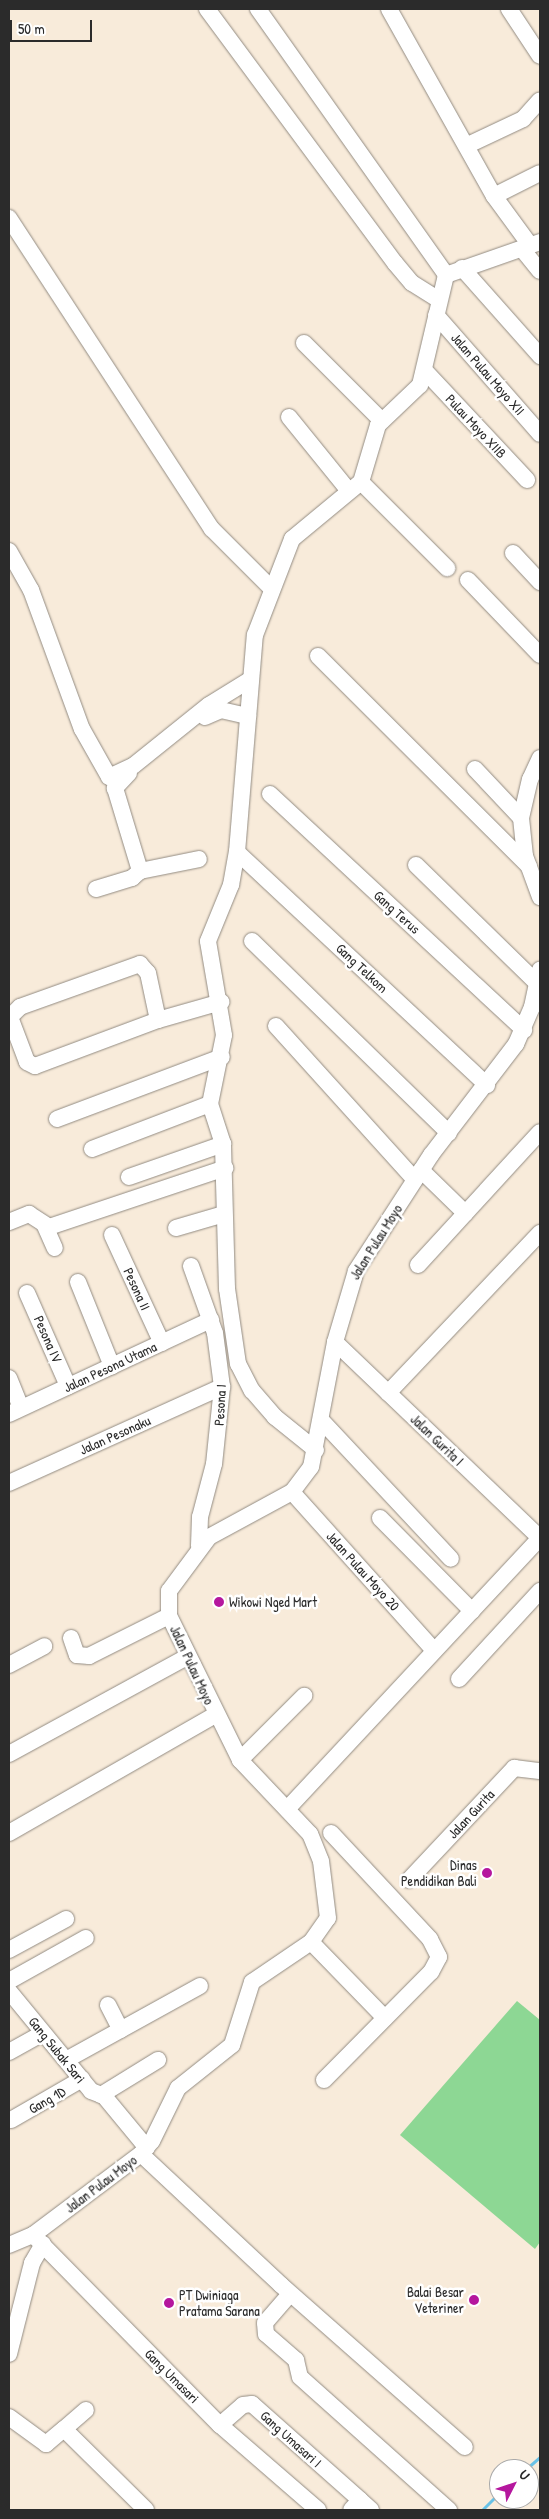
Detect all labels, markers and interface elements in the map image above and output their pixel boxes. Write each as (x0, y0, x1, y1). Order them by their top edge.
scale bar (12, 10, 95, 42)
text: 50 m (18, 18, 45, 39)
street label: Jalan Pulau Moyo XII (448, 329, 528, 419)
street label: Pulau Moyo XIIB (442, 391, 510, 461)
street label: Gang Terus (370, 887, 424, 937)
street label: Gang Telkom (333, 940, 391, 996)
street label: Jalan Pulau Moyo (346, 1201, 406, 1283)
street label: Pesona II (120, 1265, 154, 1313)
street label: Pesona IV (30, 1313, 66, 1365)
street label: Jalan Pesona Utama (61, 1338, 159, 1396)
street label: Pesona I (211, 1384, 229, 1426)
street label: Jalan Gurita I (407, 1411, 467, 1469)
street label: Jalan Pesonaku (77, 1412, 153, 1458)
street label: Jalan Pulau Moyo 20 (323, 1528, 403, 1614)
place label: Wikowi Nged Mart (229, 1594, 317, 1610)
marker: Wikowi Nged Mart (213, 1596, 225, 1608)
street label: Jalan Pulau Moyo (166, 1623, 218, 1707)
street label: Jalan Gurita (444, 1786, 498, 1842)
place label: Dinas Pendidikan Bali (401, 1857, 477, 1890)
marker: Dinas Pendidikan Bali (481, 1867, 493, 1879)
street label: Gang Subak Sari (25, 2013, 89, 2087)
street label: Gang 1D (26, 2083, 68, 2117)
street label: Jalan Pulau Moyo (62, 2152, 140, 2216)
place label: Balai Besar Veteriner (407, 2284, 464, 2316)
place label: PT Dwiniaga Pratama Sarana (179, 2287, 260, 2320)
marker: Balai Besar Veteriner (468, 2294, 480, 2306)
marker: PT Dwiniaga Pratama Sarana (163, 2297, 175, 2309)
street label: Gang Umasari (141, 2345, 203, 2407)
street label: Gang Umasari I (257, 2407, 325, 2471)
north arrow (489, 2459, 539, 2509)
text: U (515, 2465, 535, 2484)

